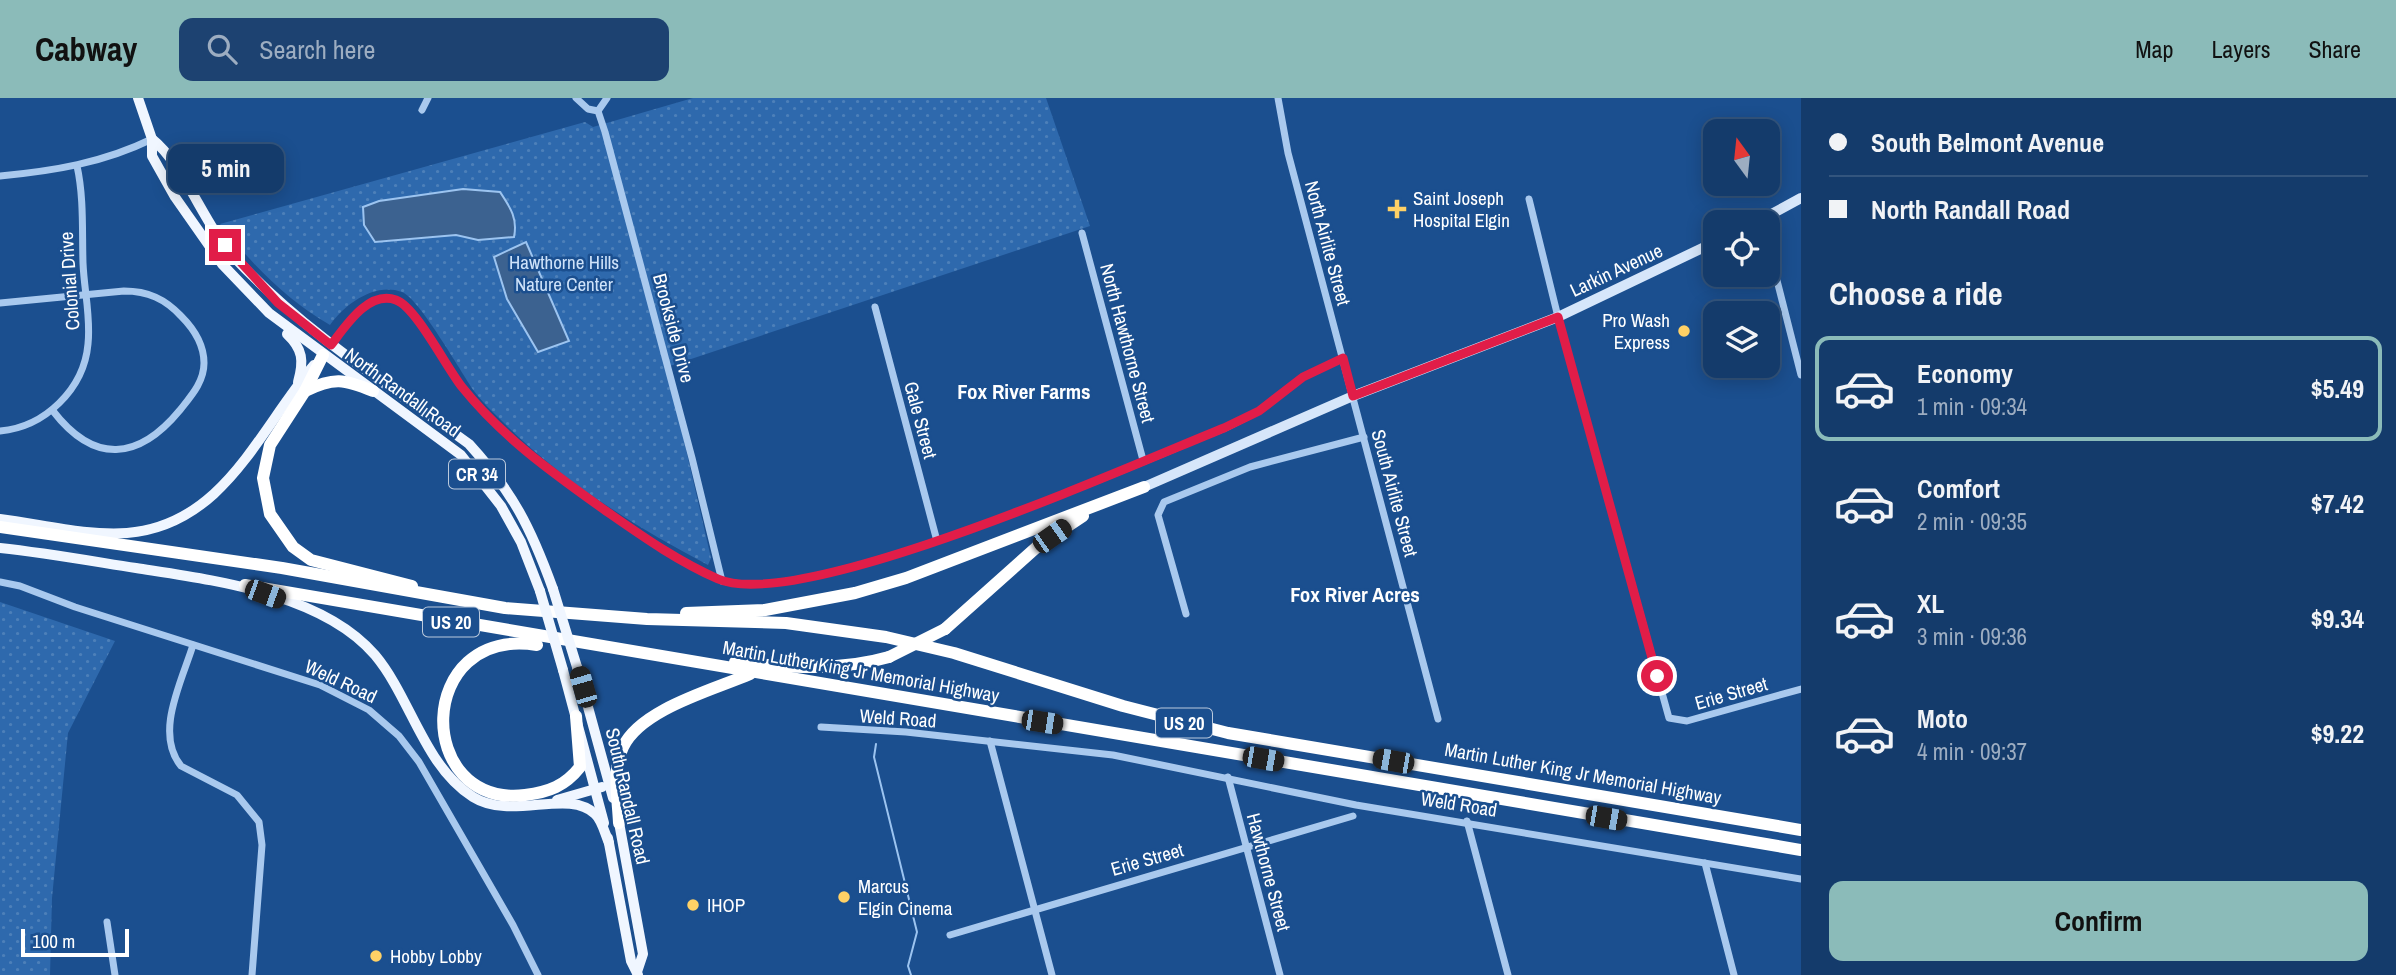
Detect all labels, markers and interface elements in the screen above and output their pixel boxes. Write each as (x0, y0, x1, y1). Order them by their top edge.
search box (179, 18, 669, 81)
text: Cabway (35, 27, 137, 71)
icon: search (203, 30, 241, 68)
text: Search here (259, 32, 375, 67)
text: Map (2135, 33, 2173, 65)
text: Layers (2211, 33, 2270, 65)
text: Share (2308, 33, 2361, 65)
north arrow (1703, 119, 1780, 196)
map controls (1703, 119, 1780, 378)
text: South Belmont Avenue (1871, 125, 2104, 160)
callout: 5 min (167, 144, 283, 192)
text: 5 min (201, 153, 251, 184)
street label: North Airlite Street (1299, 178, 1357, 309)
place label: Saint Joseph Hospital Elgin (1413, 185, 1510, 233)
text: North Randall Road (1871, 192, 2070, 227)
marker: Saint Joseph Hospital Elgin (1387, 199, 1407, 219)
button: locate (1703, 210, 1780, 287)
route end (209, 229, 241, 261)
street label: Colonial Drive (53, 231, 85, 331)
street label: Larkin Avenue (1565, 237, 1667, 303)
park label: Hawthorne Hills Nature Center (509, 249, 619, 297)
street label: North Hawthorne Street (1094, 261, 1162, 426)
street label: Brookside Drive (647, 271, 701, 385)
text: Choose a ride (1829, 272, 2003, 315)
button: layers (1703, 301, 1780, 378)
place label: Pro Wash Express (1602, 307, 1670, 355)
marker: Pro Wash Express (1676, 323, 1692, 339)
street label: North Randall Road (340, 341, 466, 443)
text: Economy (1917, 356, 2013, 391)
icon: car (1833, 357, 1896, 420)
text: $5.49 (2311, 371, 2364, 406)
district label: Fox River Farms (957, 377, 1091, 406)
street label: Gale Street (898, 379, 944, 462)
text: 1 min · 09:34 (1917, 391, 2027, 422)
street label: South Airlite Street (1366, 426, 1425, 560)
road number: CR 34 (449, 460, 505, 488)
text: Comfort (1917, 471, 2000, 506)
icon: car (1833, 472, 1896, 535)
text: $7.42 (2311, 486, 2364, 521)
text: 2 min · 09:35 (1917, 506, 2027, 537)
car (1029, 515, 1076, 557)
car (242, 577, 289, 611)
district label: Fox River Acres (1290, 580, 1420, 609)
text: XL (1917, 586, 1944, 621)
icon: car (1833, 587, 1896, 650)
text: $9.34 (2311, 601, 2364, 636)
road number: US 20 (423, 608, 479, 636)
text: 3 min · 09:36 (1917, 621, 2027, 652)
street label: Martin Luther King Jr Memorial Highway (721, 634, 1002, 708)
street label: Weld Road (301, 653, 381, 709)
route start (1641, 660, 1673, 692)
car (568, 664, 599, 710)
street label: Erie Street (1692, 670, 1771, 716)
text: Moto (1917, 701, 1968, 736)
street label: Weld Road (859, 702, 937, 734)
icon: car (1833, 702, 1896, 765)
car (1020, 708, 1065, 736)
road number: US 20 (1156, 708, 1212, 738)
text: $9.22 (2311, 716, 2364, 751)
street label: South Randall Road (600, 725, 656, 867)
street label: Martin Luther King Jr Memorial Highway (1443, 736, 1724, 810)
text: 4 min · 09:37 (1917, 736, 2027, 767)
car (1241, 745, 1286, 773)
car (1371, 747, 1416, 775)
street label: Weld Road (1419, 785, 1499, 823)
car (1584, 804, 1629, 832)
street label: Hawthorne Street (1241, 810, 1297, 935)
street label: Erie Street (1108, 836, 1187, 882)
place label: Marcus Elgin Cinema (858, 873, 953, 921)
button: Confirm (1829, 881, 2368, 961)
marker: Marcus Elgin Cinema (836, 889, 852, 905)
place label: IHOP (707, 892, 745, 918)
marker: IHOP (685, 897, 701, 913)
scale bar (21, 926, 130, 958)
text: 100 m (32, 928, 75, 954)
place label: Hobby Lobby (390, 943, 482, 969)
marker: Hobby Lobby (368, 948, 384, 964)

